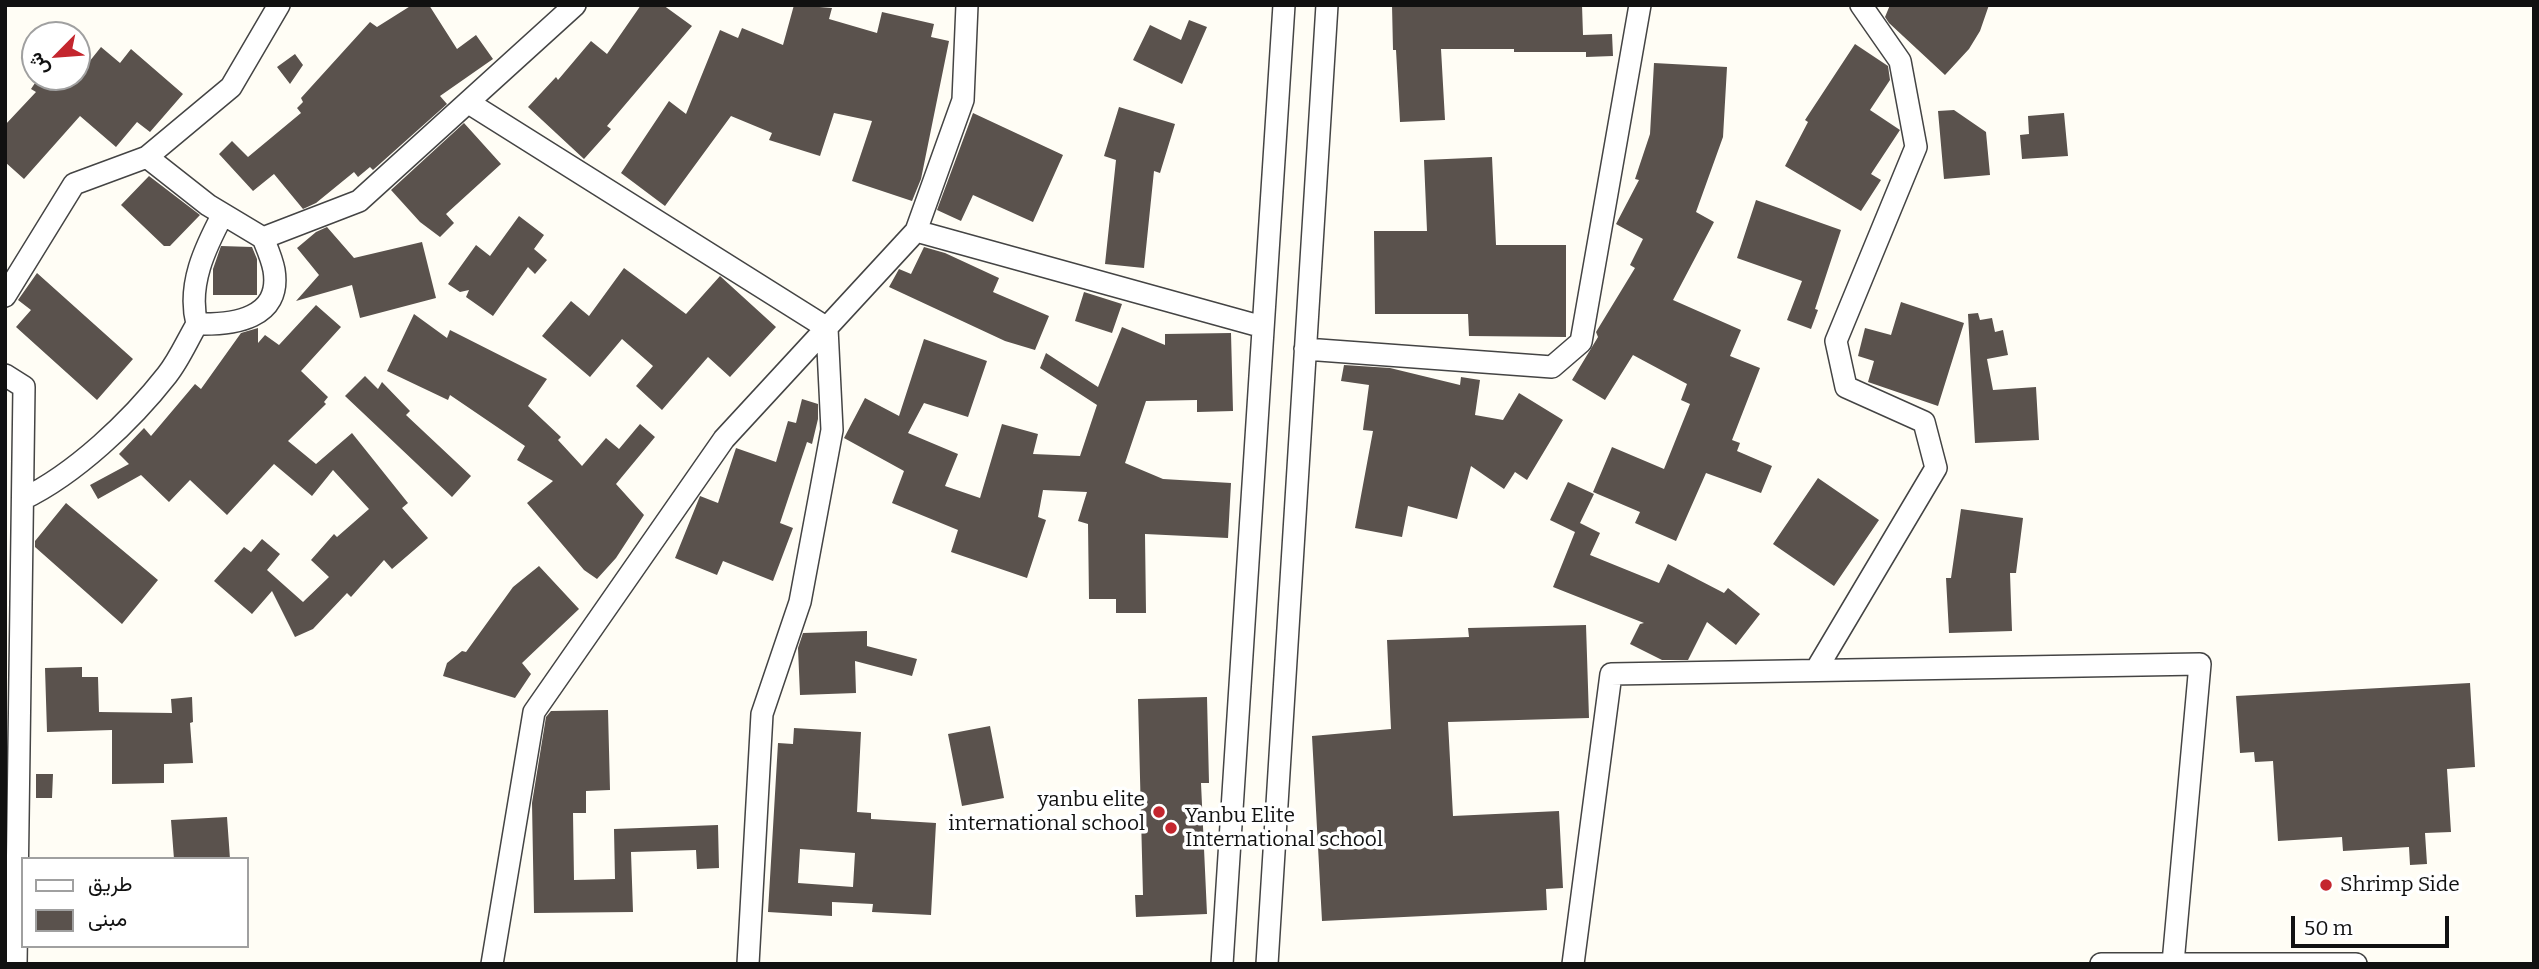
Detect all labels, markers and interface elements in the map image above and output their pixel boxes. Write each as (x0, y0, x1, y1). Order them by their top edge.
north arrow (21, 21, 91, 91)
text: ش (23, 49, 54, 79)
place label: yanbu elite international school (948, 787, 1145, 837)
place label: Yanbu Elite International school (1185, 803, 1383, 853)
marker: yanbu elite international school (1151, 804, 1167, 820)
marker: Yanbu Elite International school (1163, 820, 1179, 836)
legend (21, 857, 248, 948)
text: طريق (88, 871, 133, 897)
place label: Shrimp Side (2340, 872, 2460, 898)
marker: Shrimp Side (2318, 877, 2334, 893)
scale bar (2294, 902, 2452, 946)
text: مبنى (88, 906, 127, 932)
text: 50 m (2304, 915, 2353, 941)

